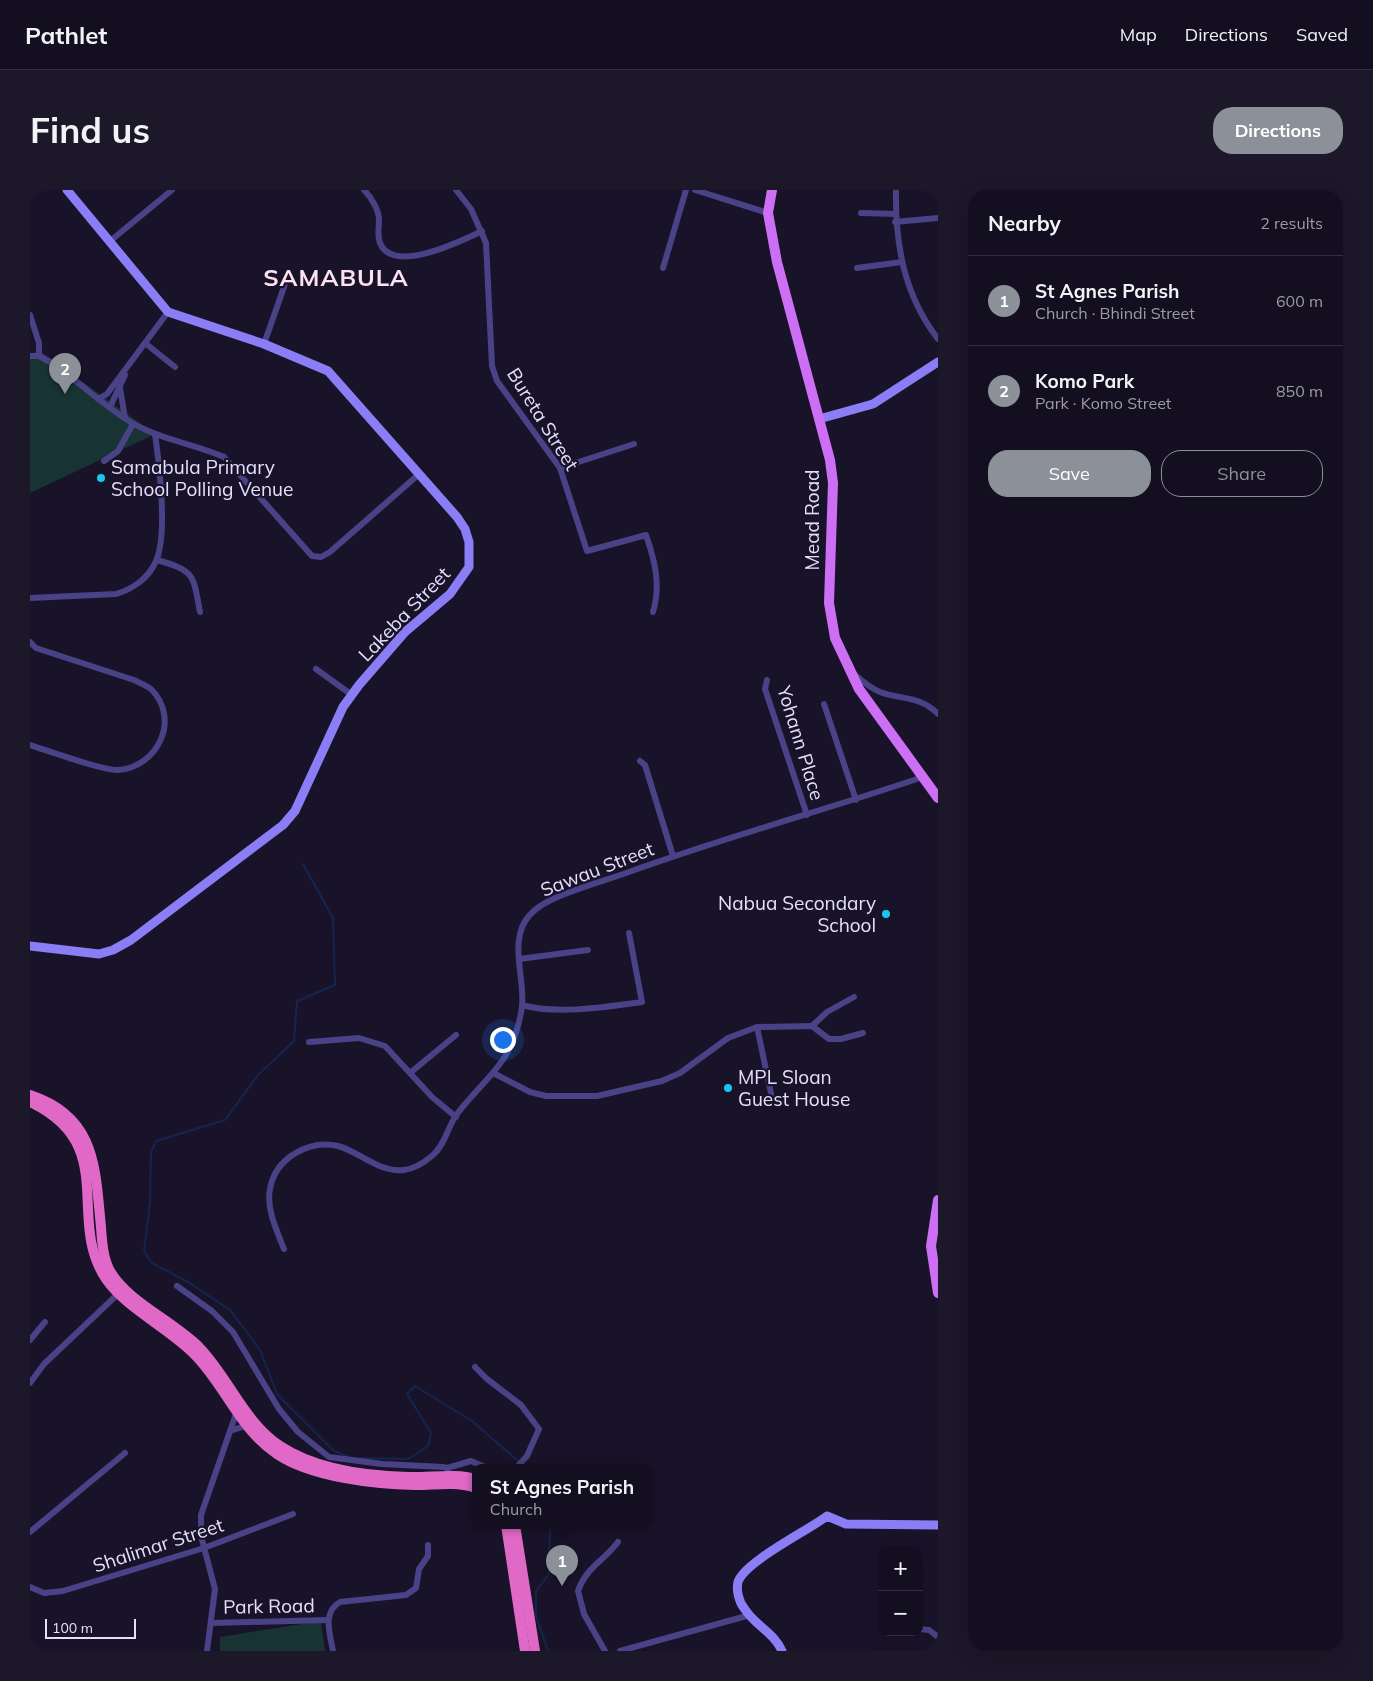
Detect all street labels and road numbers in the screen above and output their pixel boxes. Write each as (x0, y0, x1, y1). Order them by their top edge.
street label: Bureta Street (502, 363, 584, 475)
street label: Mead Road (800, 470, 824, 570)
street label: Lakeba Street (353, 562, 455, 666)
street label: Yohann Place (772, 682, 830, 803)
street label: Sawau Street (537, 836, 657, 902)
street label: Shalimar Street (90, 1512, 227, 1577)
street label: Park Road (223, 1593, 315, 1619)

